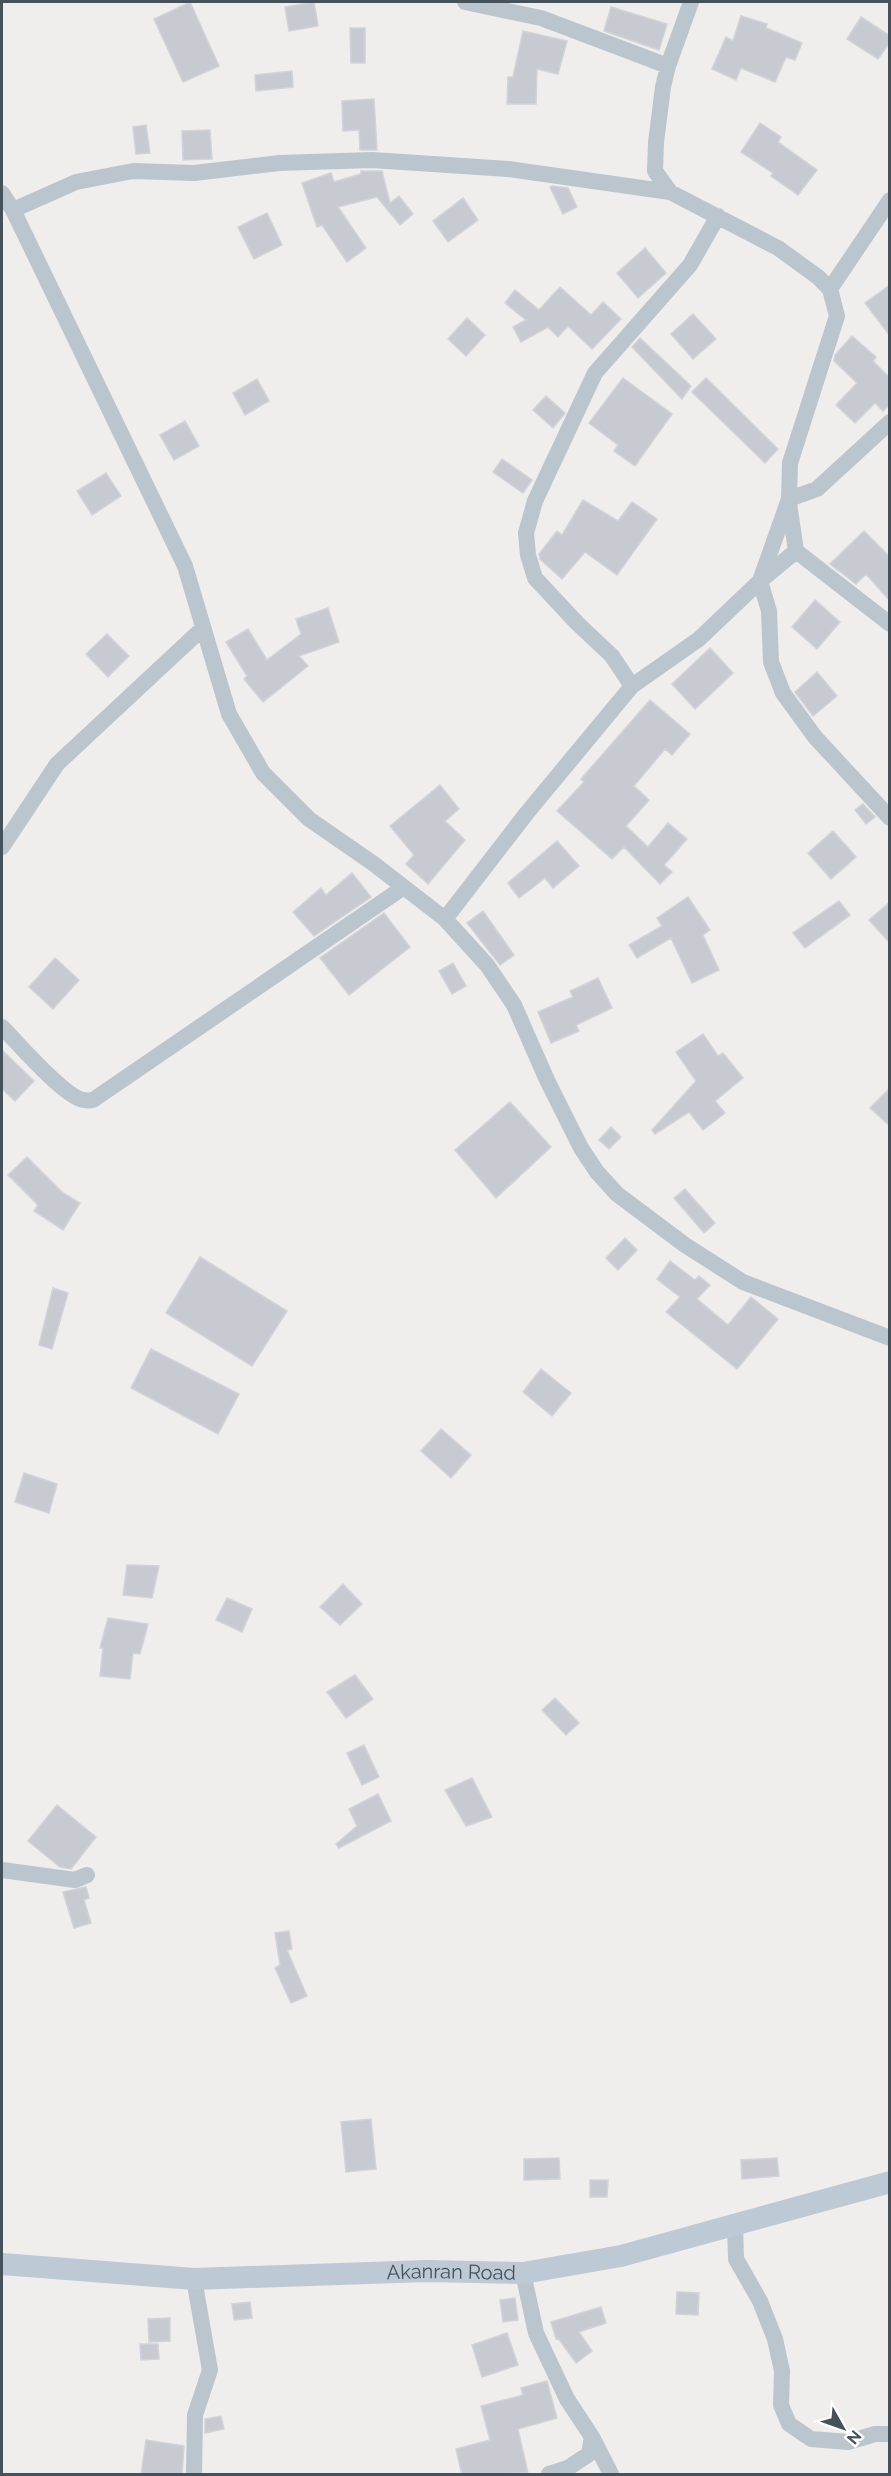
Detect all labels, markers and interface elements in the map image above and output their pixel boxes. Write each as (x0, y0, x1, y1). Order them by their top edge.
street label: Akanran Road (386, 2259, 516, 2285)
north arrow (813, 2398, 873, 2458)
text: N (843, 2427, 865, 2448)

